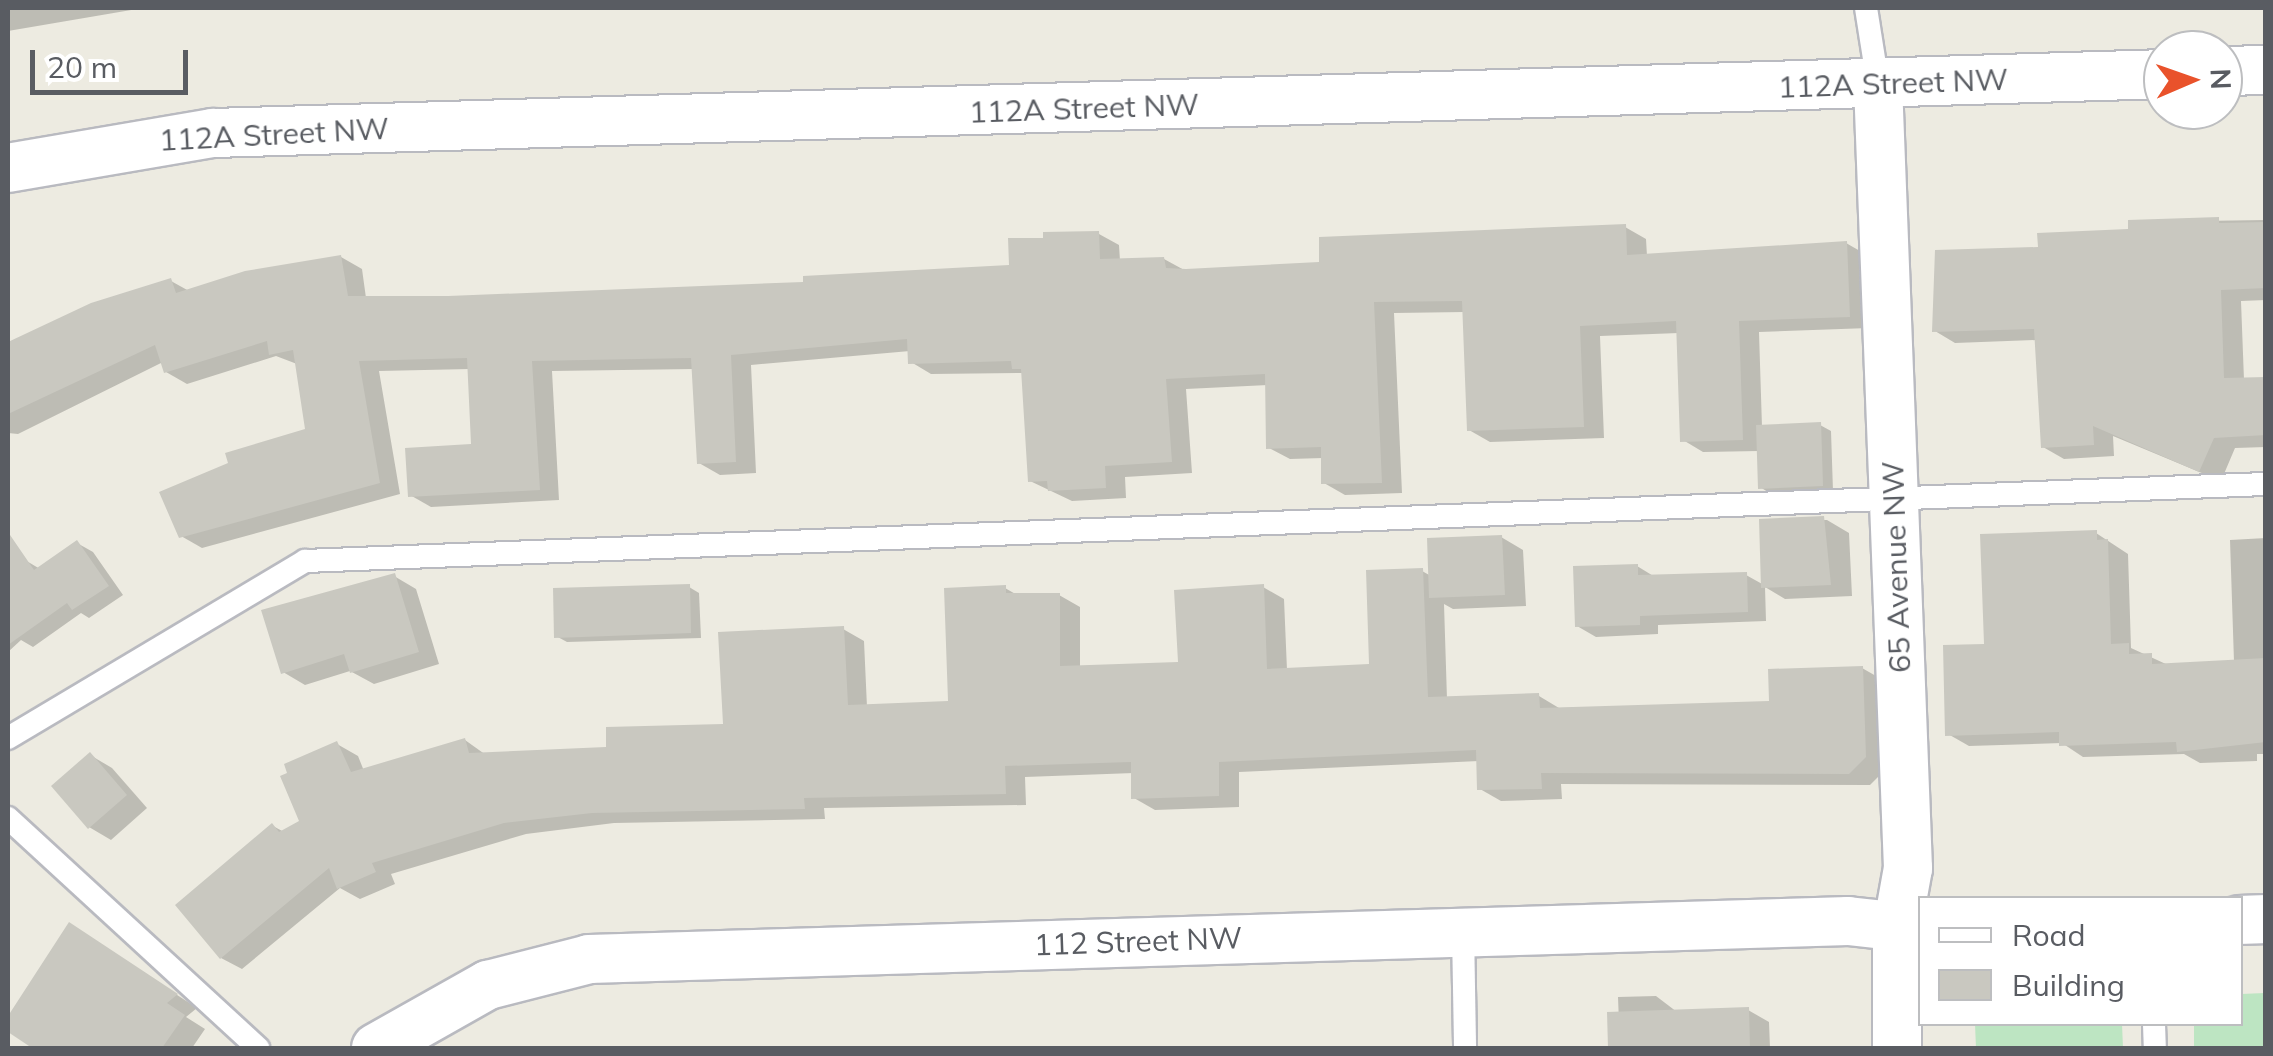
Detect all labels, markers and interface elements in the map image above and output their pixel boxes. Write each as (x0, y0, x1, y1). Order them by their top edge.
scale bar (35, 30, 192, 92)
north arrow (2143, 30, 2243, 130)
text: 20 m (47, 48, 117, 86)
street label: 112A Street NW (1777, 61, 2009, 105)
text: N (2204, 68, 2239, 90)
street label: 112A Street NW (968, 86, 1200, 130)
street label: 112A Street NW (158, 110, 390, 158)
street label: 65 Avenue NW (1874, 460, 1918, 674)
legend (1918, 896, 2243, 1026)
text: Road (2012, 916, 2086, 954)
street label: 112 Street NW (1033, 919, 1243, 963)
text: Building (2012, 966, 2125, 1004)

